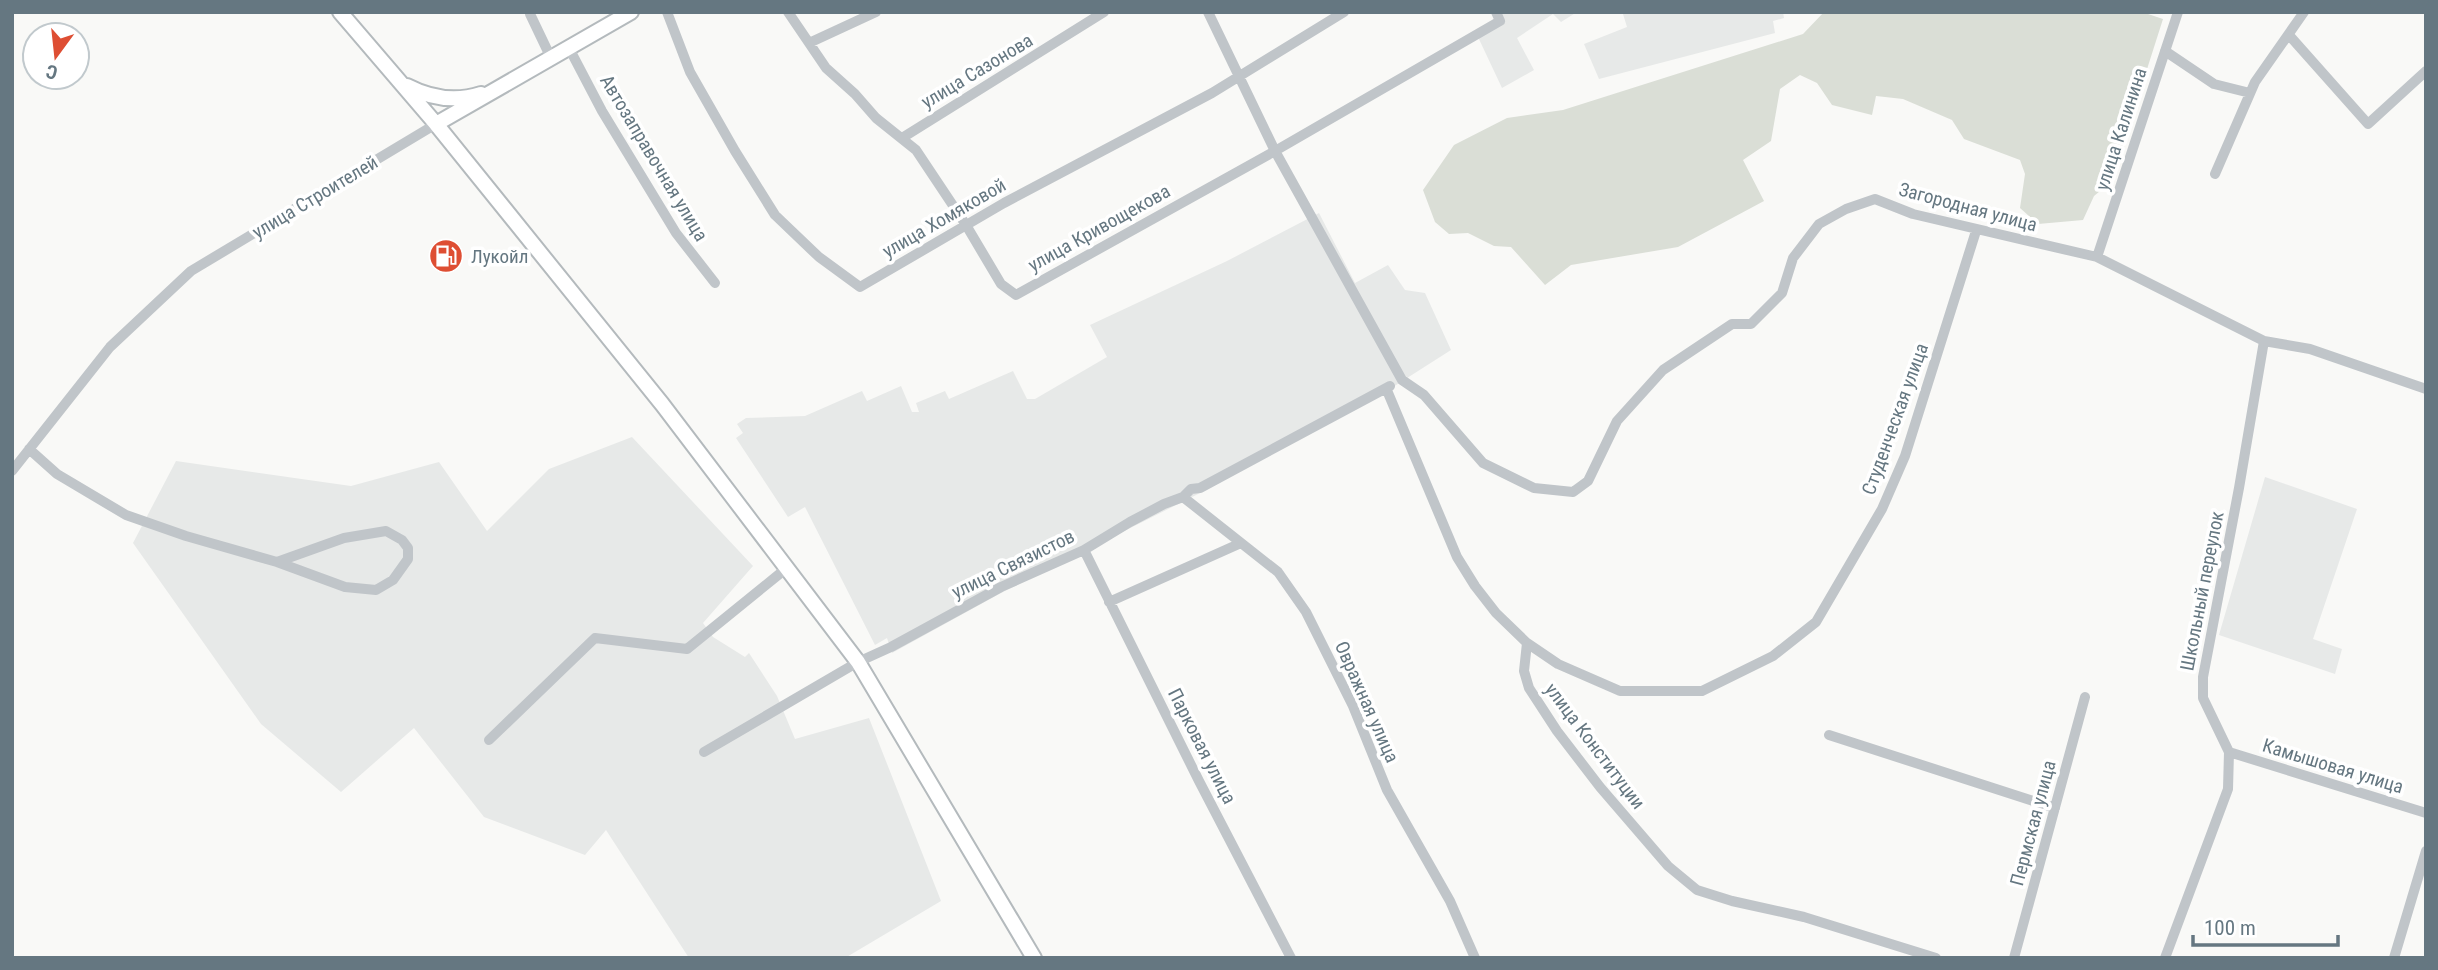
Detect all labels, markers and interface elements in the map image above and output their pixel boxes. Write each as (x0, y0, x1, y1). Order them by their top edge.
north arrow (21, 21, 91, 91)
street label: улица Сазонова (917, 29, 1037, 113)
text: С (43, 59, 60, 84)
street label: улица Калинина (2090, 65, 2152, 193)
street label: Автозаправочная улица (595, 71, 713, 245)
street label: улица Строителей (248, 150, 382, 244)
street label: улица Хомяковой (878, 173, 1010, 263)
street label: Загородная улица (1896, 178, 2040, 236)
street label: улица Кривощекова (1024, 179, 1174, 277)
fuel station icon: Лукойл (427, 237, 465, 275)
place label: Лукойл (471, 245, 528, 268)
street label: Студенческая улица (1857, 340, 1933, 498)
street label: Школьный переулок (2175, 509, 2229, 673)
street label: улица Связистов (948, 524, 1078, 604)
street label: Овражная улица (1330, 638, 1404, 766)
street label: улица Конституции (1540, 678, 1650, 814)
street label: Парковая улица (1163, 684, 1241, 808)
street label: Камышовая улица (2260, 734, 2406, 798)
street label: Пермская улица (2005, 758, 2061, 888)
scale bar (2193, 904, 2338, 948)
text: 100 m (2204, 916, 2256, 940)

